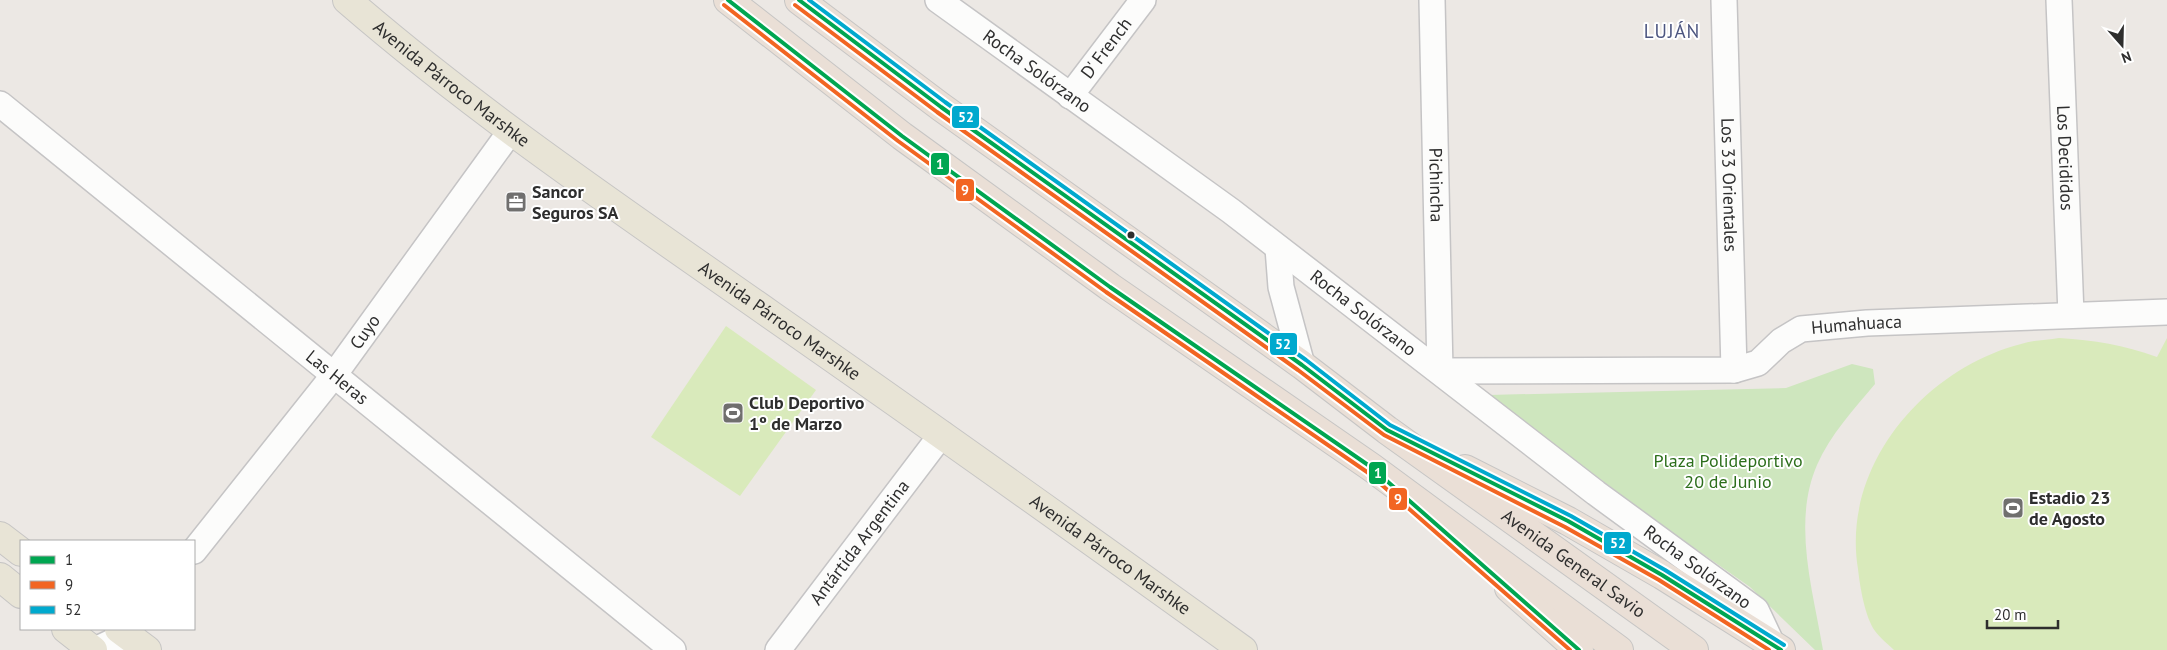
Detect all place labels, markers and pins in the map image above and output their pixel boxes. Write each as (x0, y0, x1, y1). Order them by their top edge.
place label: Sancor Seguros SA (532, 180, 619, 224)
office icon: Sancor Seguros SA (504, 190, 528, 214)
unlabelled marker (1126, 230, 1136, 240)
place label: Club Deportivo 1º de Marzo (749, 391, 865, 435)
sports icon: Club Deportivo 1º de Marzo (721, 401, 745, 425)
place label: Estadio 23 de Agosto (2029, 486, 2110, 530)
sports icon: Estadio 23 de Agosto (2001, 496, 2025, 520)

